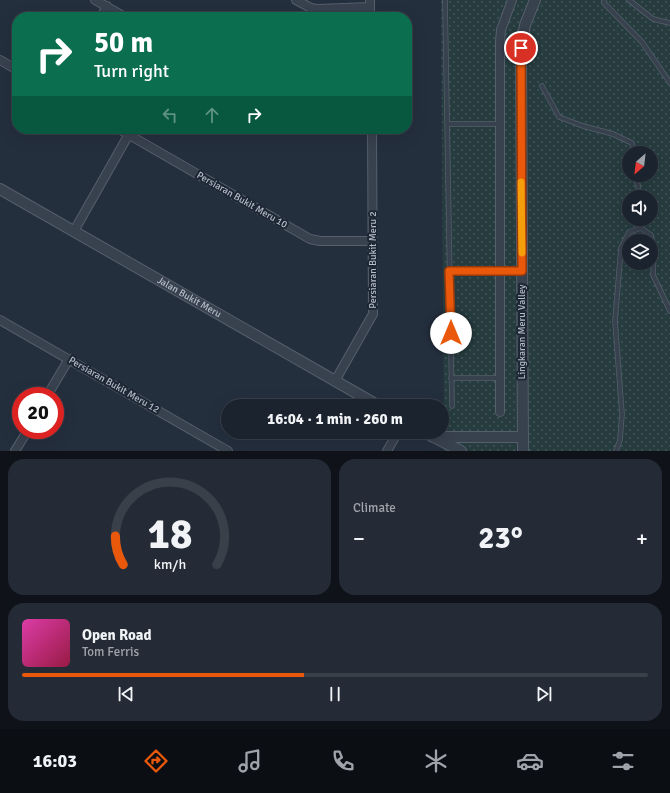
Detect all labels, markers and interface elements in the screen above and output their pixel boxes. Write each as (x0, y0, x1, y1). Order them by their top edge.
text: 50 m (94, 26, 153, 60)
icon: right (28, 28, 80, 80)
pin (504, 31, 538, 65)
icon: arrive (510, 37, 532, 59)
text: Turn right (94, 60, 169, 82)
icon: left (159, 104, 181, 126)
icon: ahead (201, 104, 223, 126)
icon: right (243, 104, 265, 126)
north arrow (622, 146, 658, 182)
map controls (622, 146, 658, 270)
street label: Persiaran Bukit Meru 10 (195, 169, 289, 231)
button: sound (622, 190, 658, 226)
street label: Persiaran Bukit Meru 2 (367, 211, 379, 309)
button: layers (622, 234, 658, 270)
street label: Jalan Bukit Meru (155, 274, 223, 320)
street label: Lingkaran Meru Valley (516, 284, 528, 379)
position arrow (430, 312, 472, 354)
street label: Persiaran Bukit Meru 12 (67, 354, 161, 416)
speed limit sign: 20 (12, 387, 64, 439)
text: 16:04 · 1 min · 260 m (267, 410, 403, 428)
text: Climate (353, 500, 396, 516)
text: 18 (147, 509, 192, 560)
text: 23° (478, 520, 523, 557)
text: − (353, 525, 365, 552)
text: + (636, 525, 648, 552)
text: km/h (153, 556, 186, 573)
text: Open Road (82, 626, 152, 644)
text: Tom Ferris (82, 644, 139, 660)
icon: previous (115, 683, 137, 705)
icon: pause (324, 683, 346, 705)
icon: next (533, 683, 555, 705)
icon: directions (142, 747, 170, 775)
icon: music (236, 747, 264, 775)
icon: phone (329, 747, 357, 775)
icon: climate (422, 747, 450, 775)
icon: car (516, 747, 544, 775)
icon: filters (609, 747, 637, 775)
text: 16:03 (33, 750, 77, 772)

